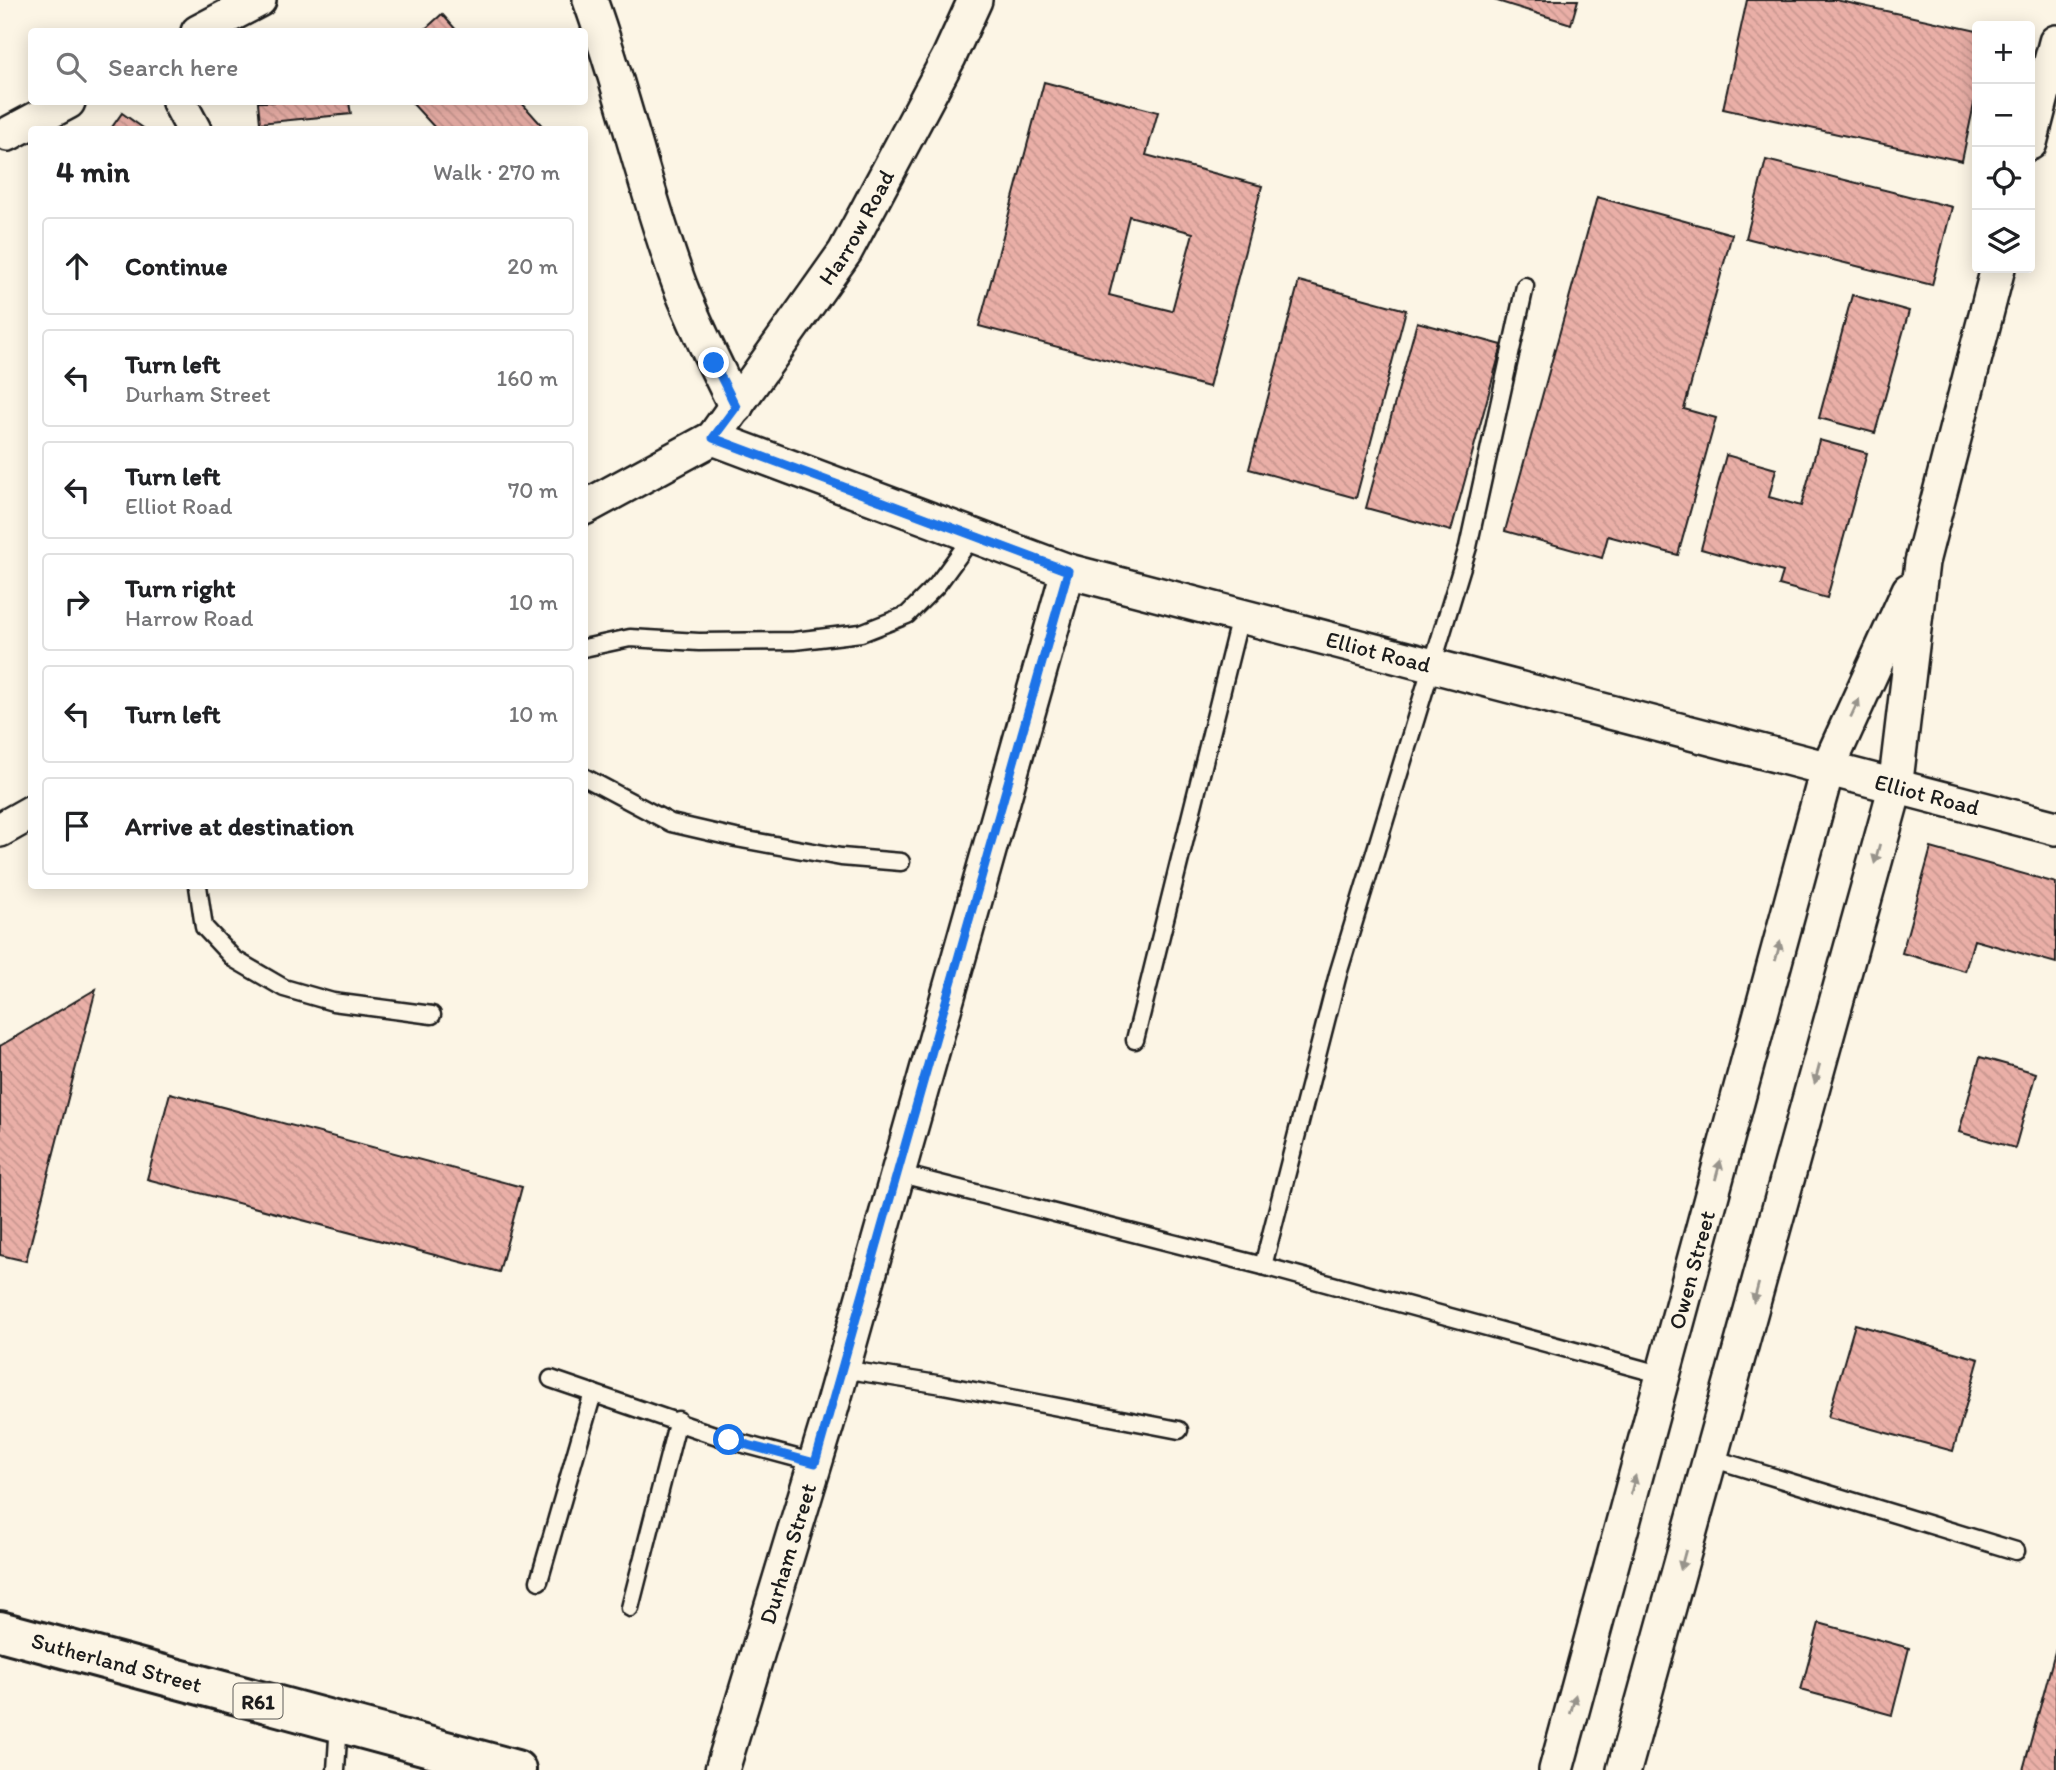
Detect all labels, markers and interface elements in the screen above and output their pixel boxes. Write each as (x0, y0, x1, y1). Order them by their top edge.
map controls (1972, 21, 2035, 273)
button: + (1972, 21, 2035, 84)
search box (28, 28, 588, 105)
icon: search (52, 48, 90, 86)
text: Search here (108, 51, 238, 83)
button: − (1972, 84, 2035, 147)
button: locate (1972, 147, 2035, 210)
text: 4 min (56, 153, 130, 190)
text: Walk · 270 m (433, 158, 560, 186)
street label: Harrow Road (812, 164, 901, 290)
button: layers (1972, 210, 2035, 273)
icon: ahead (58, 247, 96, 285)
text: Continue (125, 250, 228, 282)
text: 20 m (507, 252, 558, 280)
route end (698, 347, 729, 378)
text: Turn left (125, 348, 221, 380)
icon: left (58, 359, 96, 397)
text: 160 m (496, 364, 558, 392)
text: Durham Street (125, 380, 271, 408)
text: Turn left (125, 460, 221, 492)
icon: left (58, 471, 96, 509)
text: 70 m (508, 476, 558, 504)
text: Elliot Road (125, 492, 232, 520)
text: Turn right (125, 572, 236, 604)
icon: right (58, 583, 96, 621)
text: 10 m (509, 588, 558, 616)
text: Harrow Road (125, 604, 253, 632)
street label: Elliot Road (1323, 625, 1434, 679)
icon: left (58, 695, 96, 733)
one-way arrow (1850, 697, 1861, 718)
text: Turn left (125, 698, 221, 730)
text: 10 m (509, 700, 558, 728)
street label: Elliot Road (1872, 767, 1983, 822)
icon: arrive (58, 807, 96, 845)
text: Arrive at destination (125, 810, 354, 842)
one-way arrow (1871, 844, 1882, 866)
one-way arrow (1773, 940, 1784, 962)
one-way arrow (1811, 1064, 1821, 1085)
one-way arrow (1713, 1159, 1724, 1181)
street label: Owen Street (1662, 1207, 1721, 1333)
one-way arrow (1750, 1282, 1761, 1304)
route start (713, 1424, 744, 1455)
one-way arrow (1628, 1473, 1639, 1495)
street label: Durham Street (753, 1480, 822, 1628)
one-way arrow (1677, 1549, 1687, 1570)
street label: Sutherland Street (28, 1626, 206, 1699)
road number: R61 (233, 1684, 282, 1718)
one-way arrow (1569, 1693, 1579, 1714)

